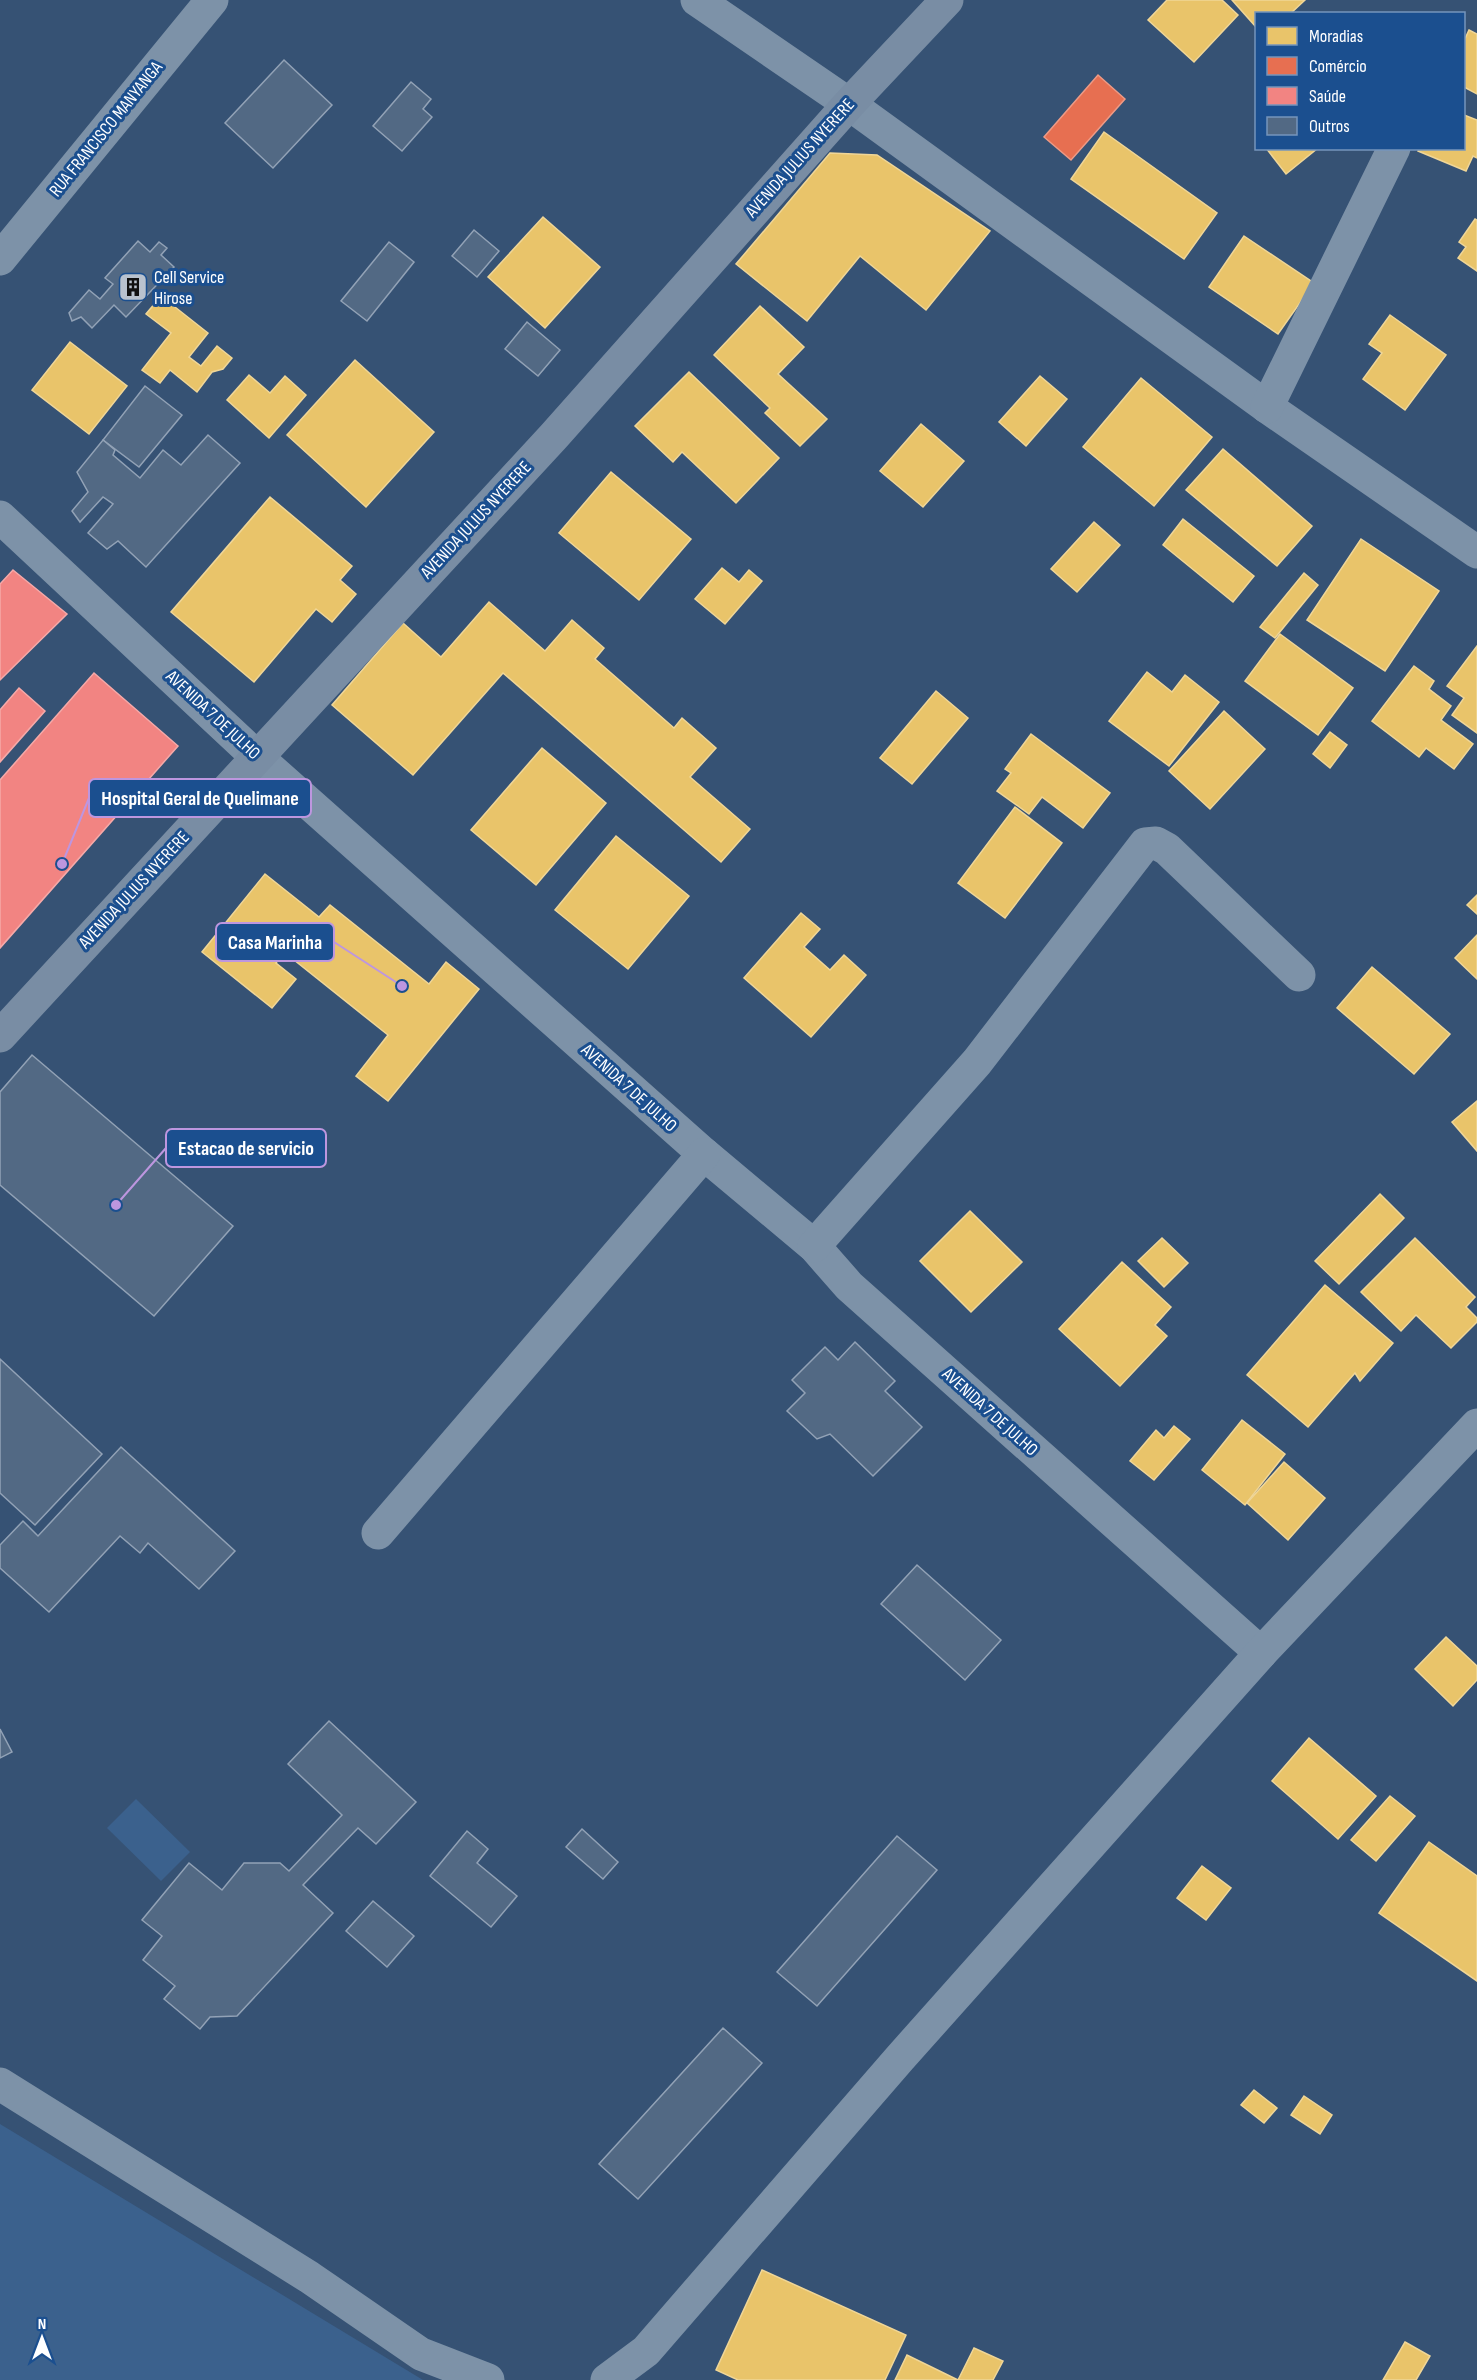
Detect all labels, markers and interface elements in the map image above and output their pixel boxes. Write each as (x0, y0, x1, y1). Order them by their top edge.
legend (1255, 12, 1465, 150)
text: Moradias (1309, 26, 1363, 47)
text: Comércio (1309, 56, 1367, 77)
street label: RUA FRANCISCO MANYANGA (45, 57, 167, 201)
text: Saúde (1309, 86, 1346, 107)
street label: AVENIDA JULIUS NYERERE (740, 94, 859, 222)
text: Outros (1309, 116, 1350, 137)
place label: Cell Service Hirose (154, 267, 224, 309)
building icon: Cell Service Hirose (117, 271, 149, 303)
street label: AVENIDA JULIUS NYERERE (416, 457, 536, 584)
street label: AVENIDA 7 DE JULHO (161, 665, 264, 764)
callout: Hospital Geral de Quelimane (89, 779, 311, 817)
text: Hospital Geral de Quelimane (101, 787, 299, 811)
street label: AVENIDA JULIUS NYERERE (74, 827, 194, 954)
callout: Casa Marinha (216, 923, 334, 961)
text: Casa Marinha (228, 931, 322, 955)
street label: AVENIDA 7 DE JULHO (576, 1039, 681, 1136)
callout: Estacao de servicio (166, 1129, 326, 1167)
text: Estacao de servicio (178, 1137, 314, 1161)
street label: AVENIDA 7 DE JULHO (937, 1363, 1042, 1460)
north arrow (12, 2308, 72, 2368)
text: N (38, 2315, 46, 2334)

